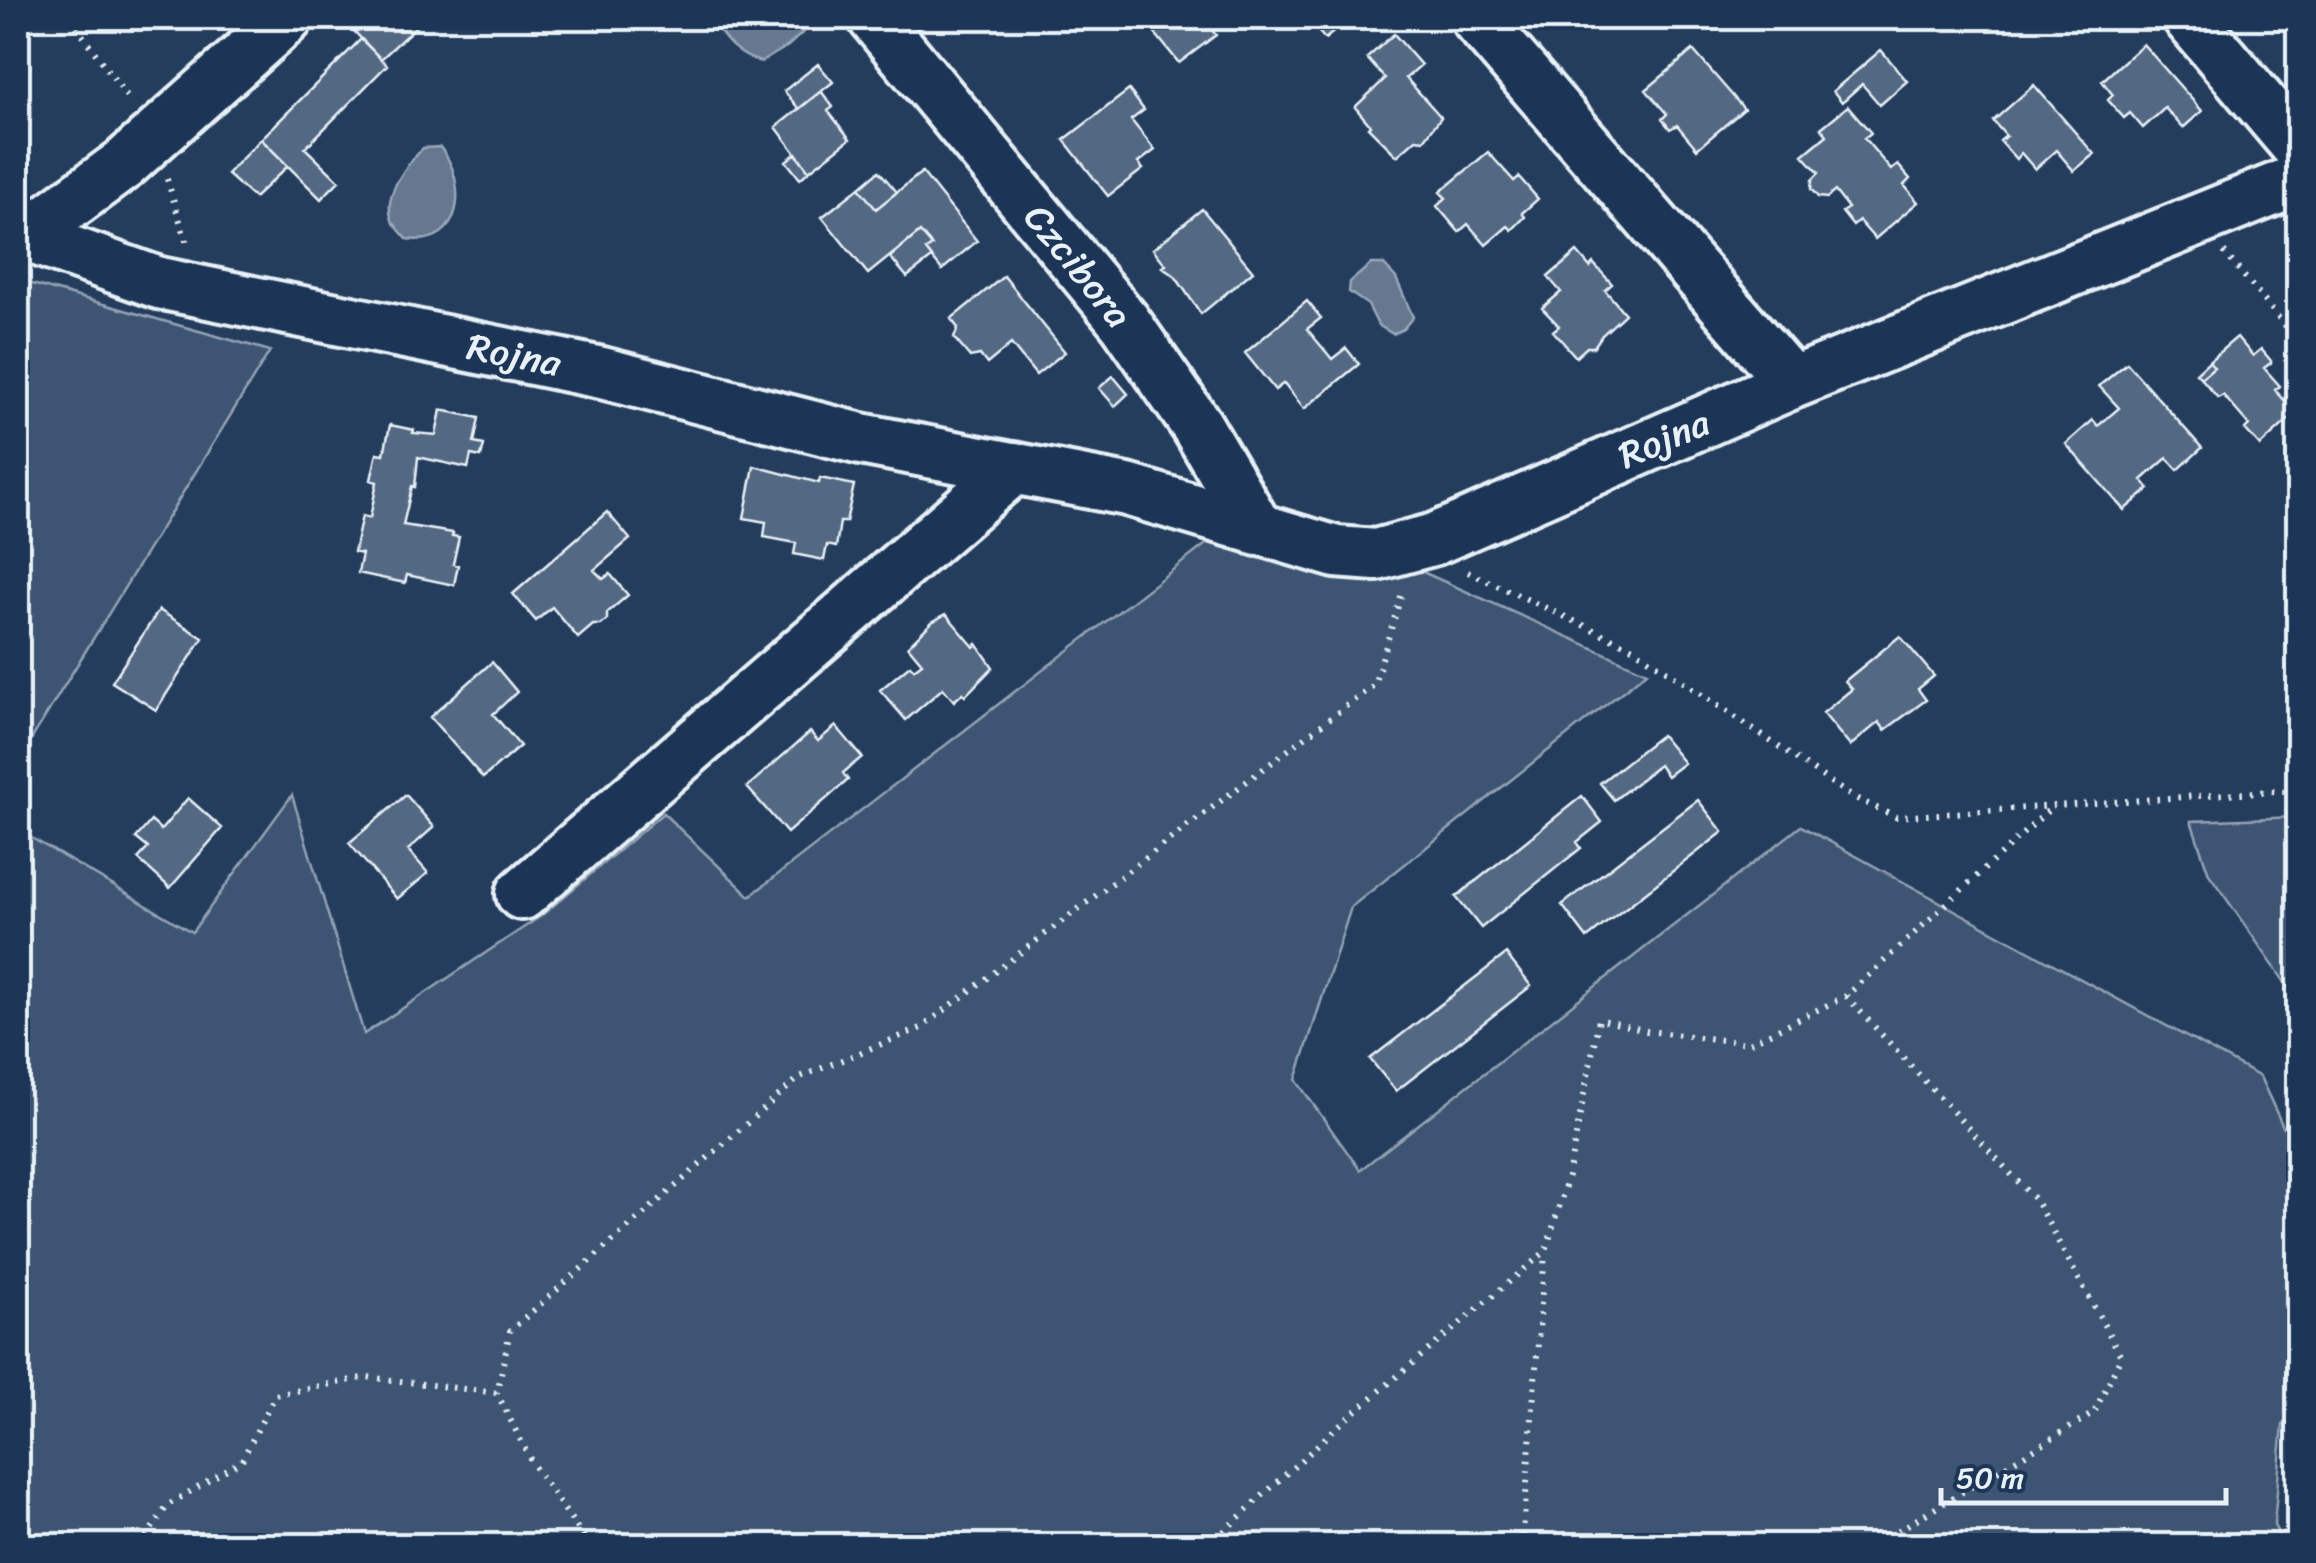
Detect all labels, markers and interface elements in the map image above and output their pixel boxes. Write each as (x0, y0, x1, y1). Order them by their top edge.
street label: Czcibora (1006, 188, 1150, 344)
street label: Rojna (461, 313, 568, 397)
street label: Rojna (1608, 389, 1721, 488)
scale bar (1941, 1443, 2226, 1505)
text: 50 m (1956, 1451, 2024, 1505)

